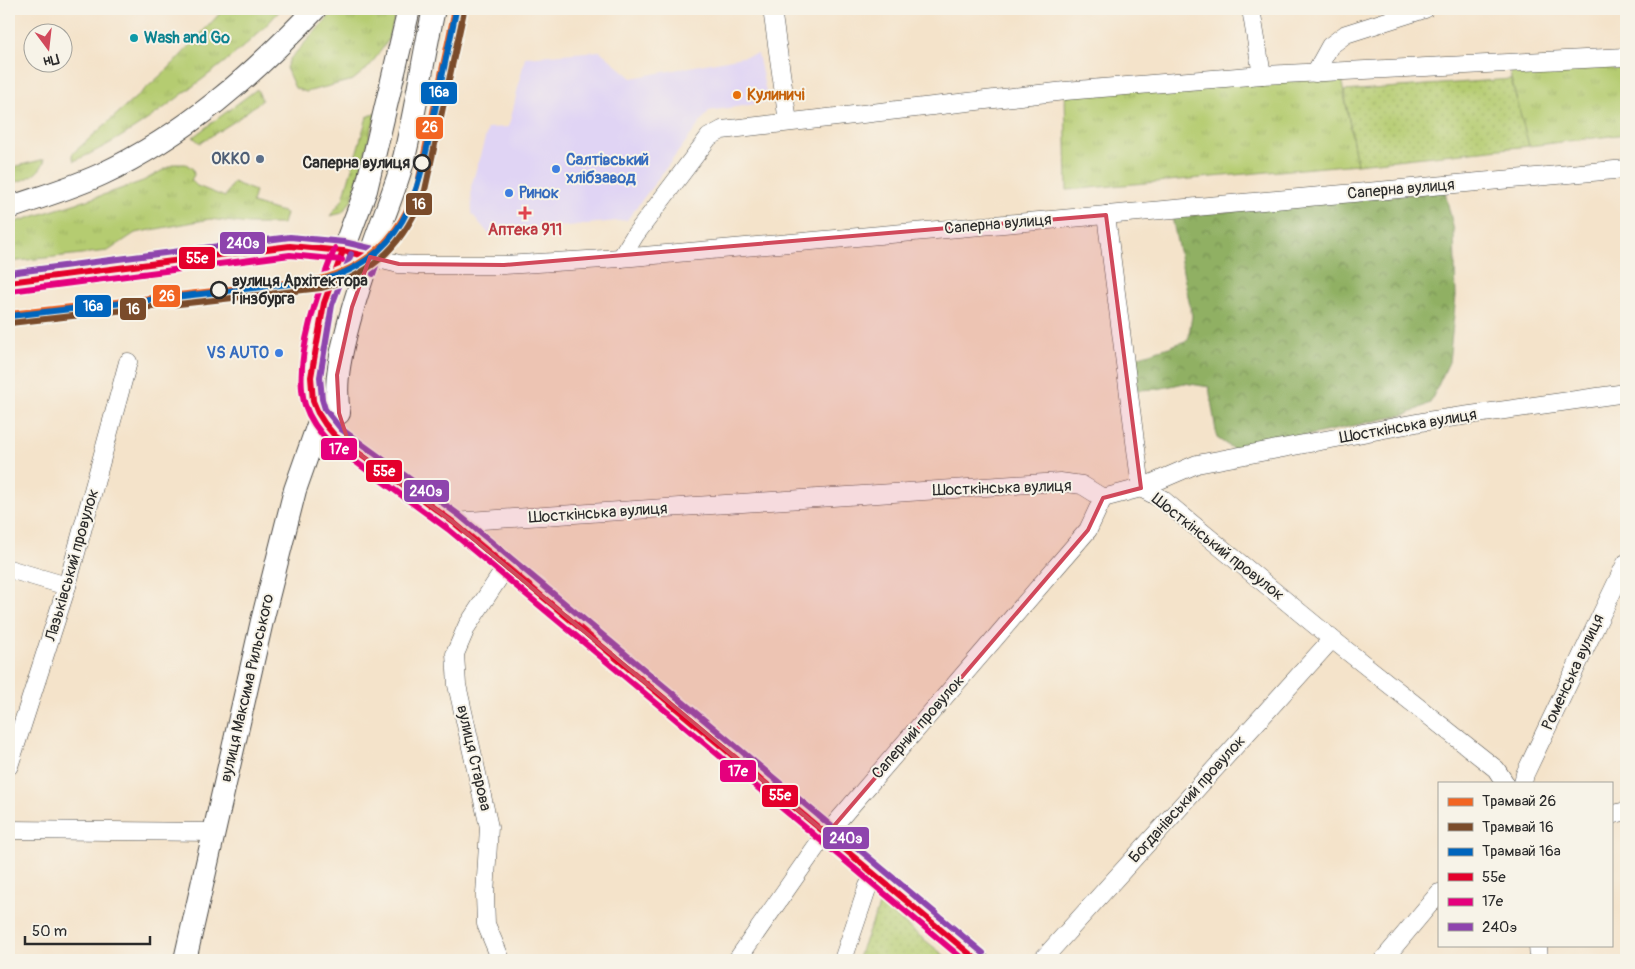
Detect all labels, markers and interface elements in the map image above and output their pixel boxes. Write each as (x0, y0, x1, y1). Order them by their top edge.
north arrow (22, 22, 72, 72)
place label: Wash and Go (144, 28, 230, 48)
marker: Wash and Go (128, 32, 140, 44)
text: Пн (42, 50, 61, 70)
line badge: 16a (420, 81, 458, 105)
text: 16a (429, 84, 450, 101)
place label: Кулиничі (747, 85, 805, 105)
marker: Кулиничі (731, 89, 743, 101)
line badge: 26 (415, 116, 444, 140)
text: 26 (422, 119, 438, 136)
place label: ОККО (211, 149, 250, 169)
place label: Салтівський хлібзавод (565, 150, 649, 188)
marker: ОККО (254, 153, 266, 165)
place label: Саперна вулиця (302, 153, 410, 173)
marker: Саперна вулиця (413, 154, 431, 172)
marker: Салтівський хлібзавод (550, 163, 562, 175)
street label: Саперна вулиця (1347, 174, 1455, 204)
place label: Ринок (519, 183, 559, 203)
marker: Ринок (503, 187, 515, 199)
line badge: 16 (405, 192, 433, 216)
text: 16 (412, 196, 426, 213)
marker: Аптека 911 (519, 207, 531, 219)
street label: Саперна вулиця (944, 209, 1052, 239)
place label: Аптека 911 (488, 220, 562, 240)
line badge: 240э (219, 231, 266, 255)
text: 240э (226, 235, 260, 252)
line badge: 55е (178, 246, 216, 270)
text: 55е (186, 250, 209, 267)
place label: вулиця Архітектора Гінзбурга (232, 271, 368, 309)
marker: вулиця Архітектора Гінзбурга (210, 281, 228, 299)
line badge: 26 (152, 284, 181, 308)
text: 26 (159, 288, 175, 305)
line badge: 16a (74, 294, 112, 318)
line badge: 16 (119, 297, 147, 321)
text: 16a (83, 298, 104, 315)
text: 16 (126, 301, 140, 318)
place label: VS AUTO (207, 343, 269, 363)
marker: VS AUTO (273, 347, 285, 359)
street label: Шосткінська вулиця (1338, 404, 1478, 448)
line badge: 17е (320, 437, 358, 461)
text: 17е (329, 441, 350, 458)
line badge: 55е (365, 459, 403, 483)
text: 55е (373, 463, 396, 480)
street label: Шосткінська вулиця (932, 476, 1072, 500)
line badge: 240э (403, 479, 450, 503)
text: 240э (409, 483, 443, 500)
street label: Лазьківський провулок (40, 487, 103, 644)
street label: Шосткінський провулок (1148, 489, 1288, 605)
street label: Шосткінська вулиця (528, 498, 668, 528)
street label: вулиця Максима Рильського (216, 592, 278, 784)
street label: Роменська вулиця (1537, 611, 1609, 733)
street label: Саперний провулок (867, 671, 969, 783)
street label: вулиця Старова (452, 703, 496, 813)
street label: Богданівський провулок (1124, 731, 1250, 867)
line badge: 17е (719, 759, 757, 783)
text: 17е (728, 763, 749, 780)
legend (1438, 782, 1612, 946)
line badge: 55е (761, 784, 799, 808)
text: 55е (769, 787, 792, 804)
text: Трамвай 26 (1482, 792, 1556, 811)
text: Трамвай 16 (1482, 818, 1554, 837)
line badge: 240э (822, 826, 870, 850)
text: 240э (829, 830, 863, 847)
text: Трамвай 16a (1482, 842, 1561, 861)
text: 55е (1482, 868, 1506, 887)
text: 17е (1482, 892, 1504, 911)
scale bar (25, 914, 150, 946)
text: 240э (1482, 918, 1517, 937)
text: 50 m (32, 922, 67, 941)

